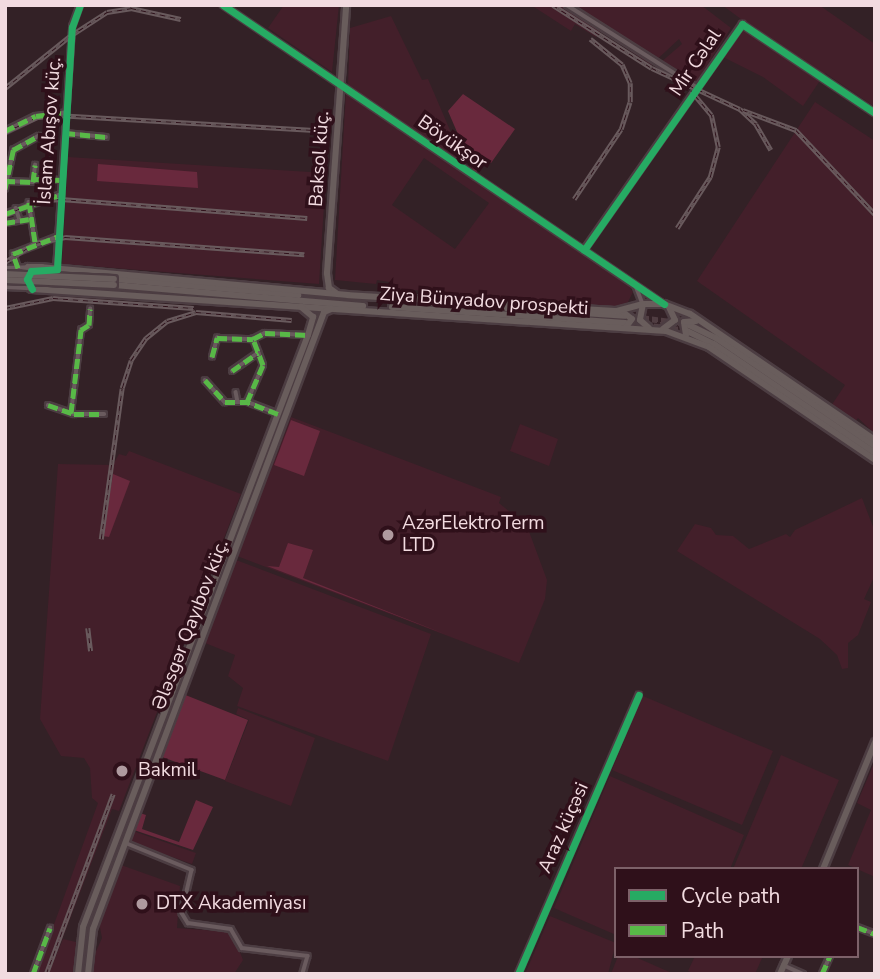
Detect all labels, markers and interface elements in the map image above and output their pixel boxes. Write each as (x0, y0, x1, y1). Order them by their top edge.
street label: Mir Cəlal (665, 25, 727, 101)
street label: İslam Abışov küç. (33, 56, 67, 206)
street label: Baksol küç. (305, 110, 335, 208)
street label: Böyükşor (413, 111, 491, 175)
street label: Ziya Bünyadov prospekti (379, 283, 589, 321)
place label: AzərElektroTerm LTD (402, 513, 544, 557)
marker: AzərElektroTerm LTD (380, 527, 396, 543)
street label: Ələsgər Qayıbov küç. (148, 537, 234, 713)
place label: Bakmil (138, 760, 197, 782)
marker: Bakmil (112, 761, 132, 781)
street label: Araz küçəsi (534, 779, 594, 877)
legend (614, 867, 859, 958)
text: Cycle path (681, 882, 780, 910)
place label: DTX Akademiyası (156, 893, 306, 915)
marker: DTX Akademiyası (134, 896, 150, 912)
text: Path (681, 917, 724, 945)

